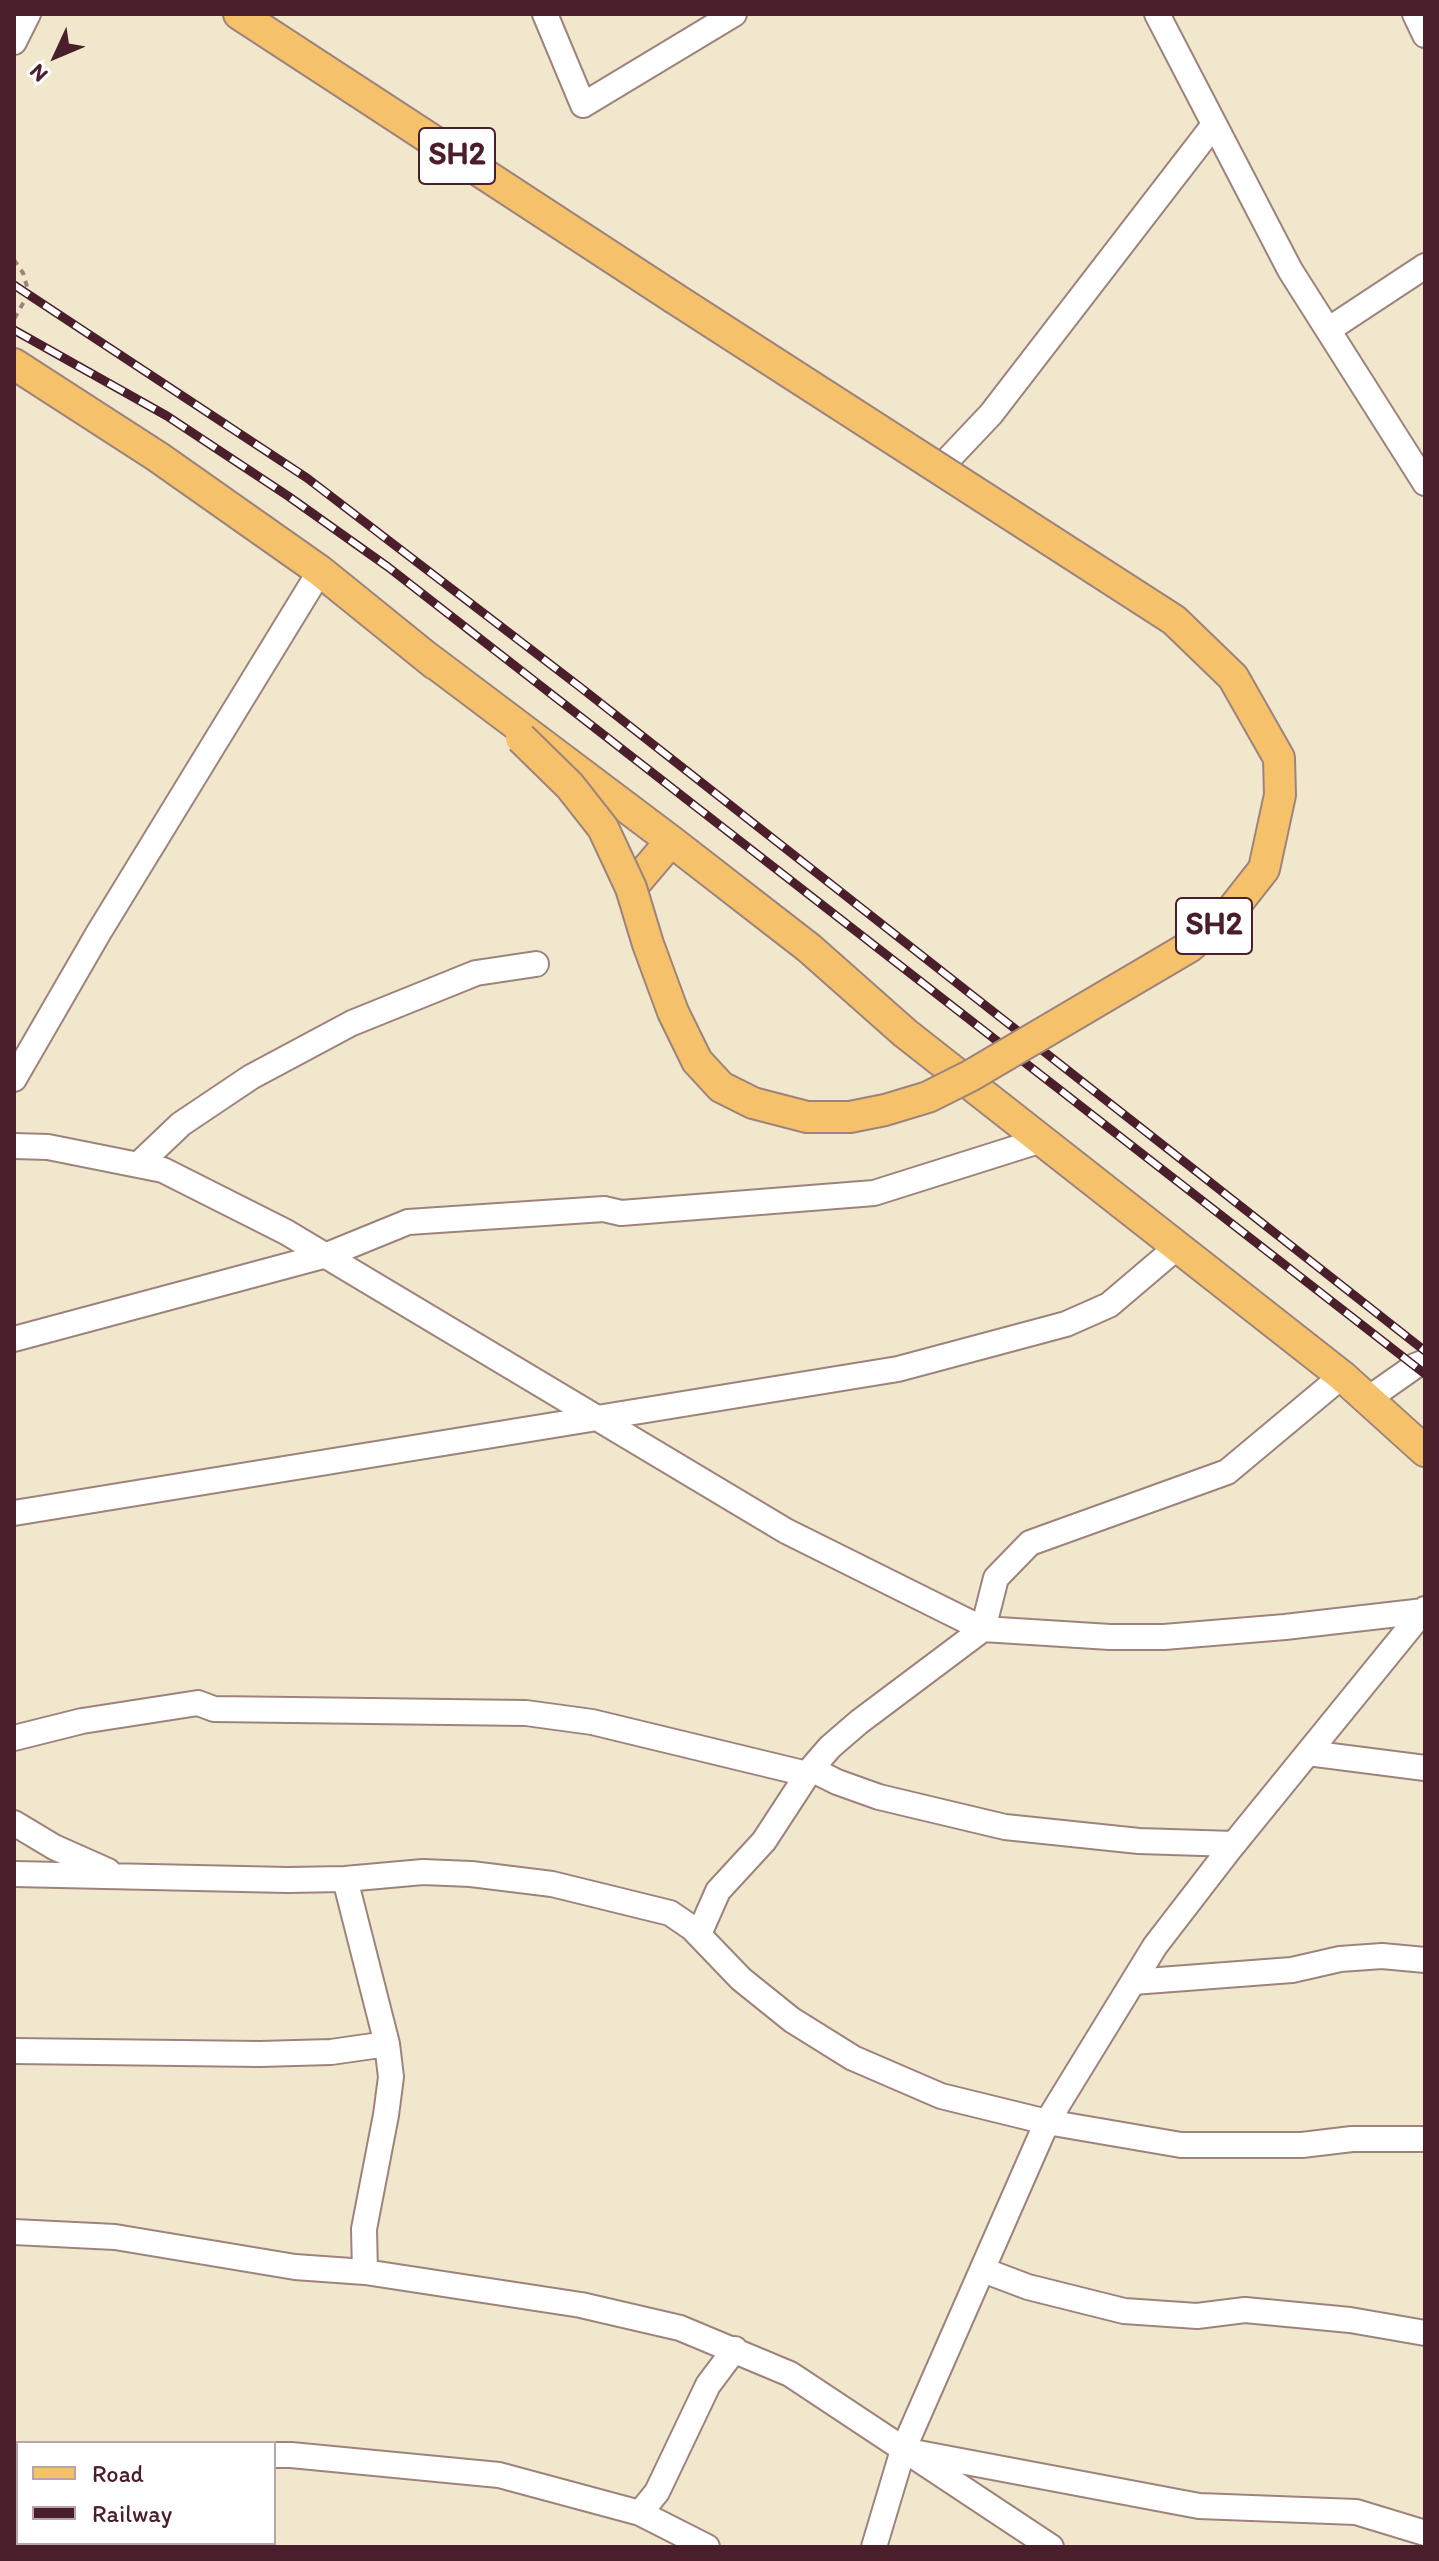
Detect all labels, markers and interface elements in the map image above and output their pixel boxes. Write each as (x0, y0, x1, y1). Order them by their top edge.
north arrow (16, 16, 96, 96)
text: N (24, 58, 53, 88)
road number: SH2 (419, 128, 495, 184)
road number: SH2 (1176, 898, 1252, 954)
legend (16, 2441, 276, 2545)
text: Road (92, 2459, 144, 2488)
text: Railway (92, 2499, 172, 2528)

